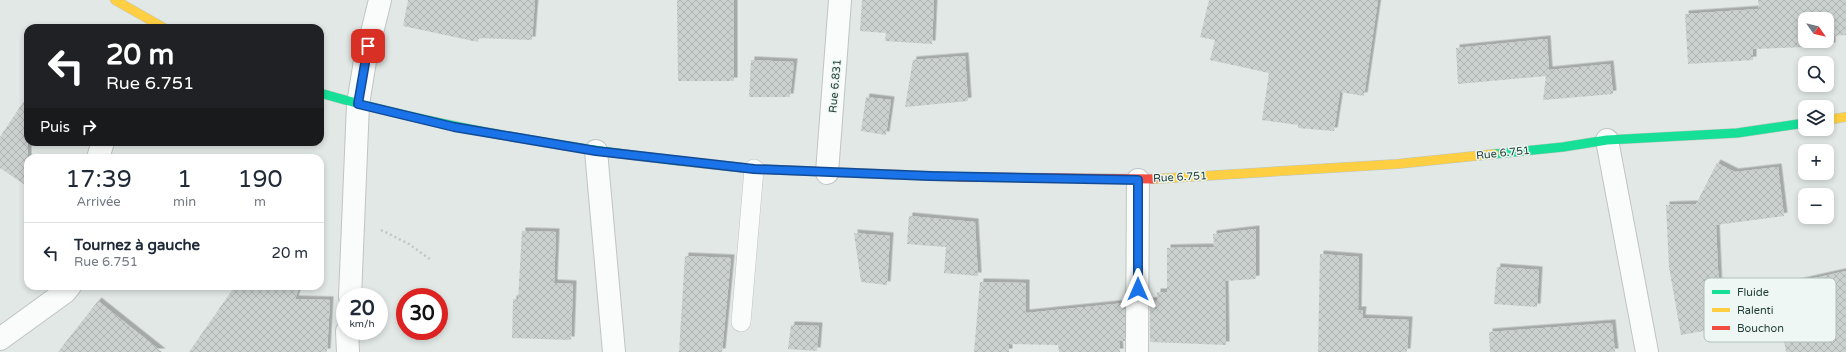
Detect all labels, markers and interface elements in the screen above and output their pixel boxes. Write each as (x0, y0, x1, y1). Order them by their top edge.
north arrow (1798, 12, 1834, 48)
map controls (1798, 12, 1834, 224)
pin (351, 29, 385, 63)
icon: arrive (357, 35, 379, 57)
text: 20 m (106, 38, 174, 72)
icon: left (40, 40, 92, 92)
button: search (1798, 56, 1834, 92)
street label: Rue 6.831 (826, 59, 844, 113)
text: Rue 6.751 (106, 72, 194, 94)
button: layers (1798, 100, 1834, 136)
icon: right (78, 116, 100, 138)
text: Puis (40, 118, 70, 136)
street label: Rue 6.751 (1475, 144, 1531, 162)
button: + (1798, 144, 1834, 180)
text: 17:39 (65, 165, 132, 194)
text: 1 (177, 165, 192, 194)
text: 190 (237, 165, 283, 194)
street label: Rue 6.751 (1153, 169, 1207, 185)
button: − (1798, 188, 1834, 224)
text: Arrivée (76, 194, 121, 210)
text: min (173, 194, 196, 210)
text: m (254, 194, 266, 210)
text: Tournez à gauche (74, 236, 200, 254)
icon: left (40, 242, 62, 264)
text: 20 m (271, 244, 308, 262)
text: Rue 6.751 (74, 254, 138, 270)
position arrow (1117, 268, 1159, 310)
legend (1704, 278, 1836, 342)
text: Fluide (1737, 286, 1769, 299)
speed limit sign: 30 (396, 288, 448, 340)
text: 20 (349, 297, 375, 321)
text: Ralenti (1737, 304, 1774, 317)
text: km/h (349, 318, 375, 330)
text: Bouchon (1737, 322, 1784, 335)

